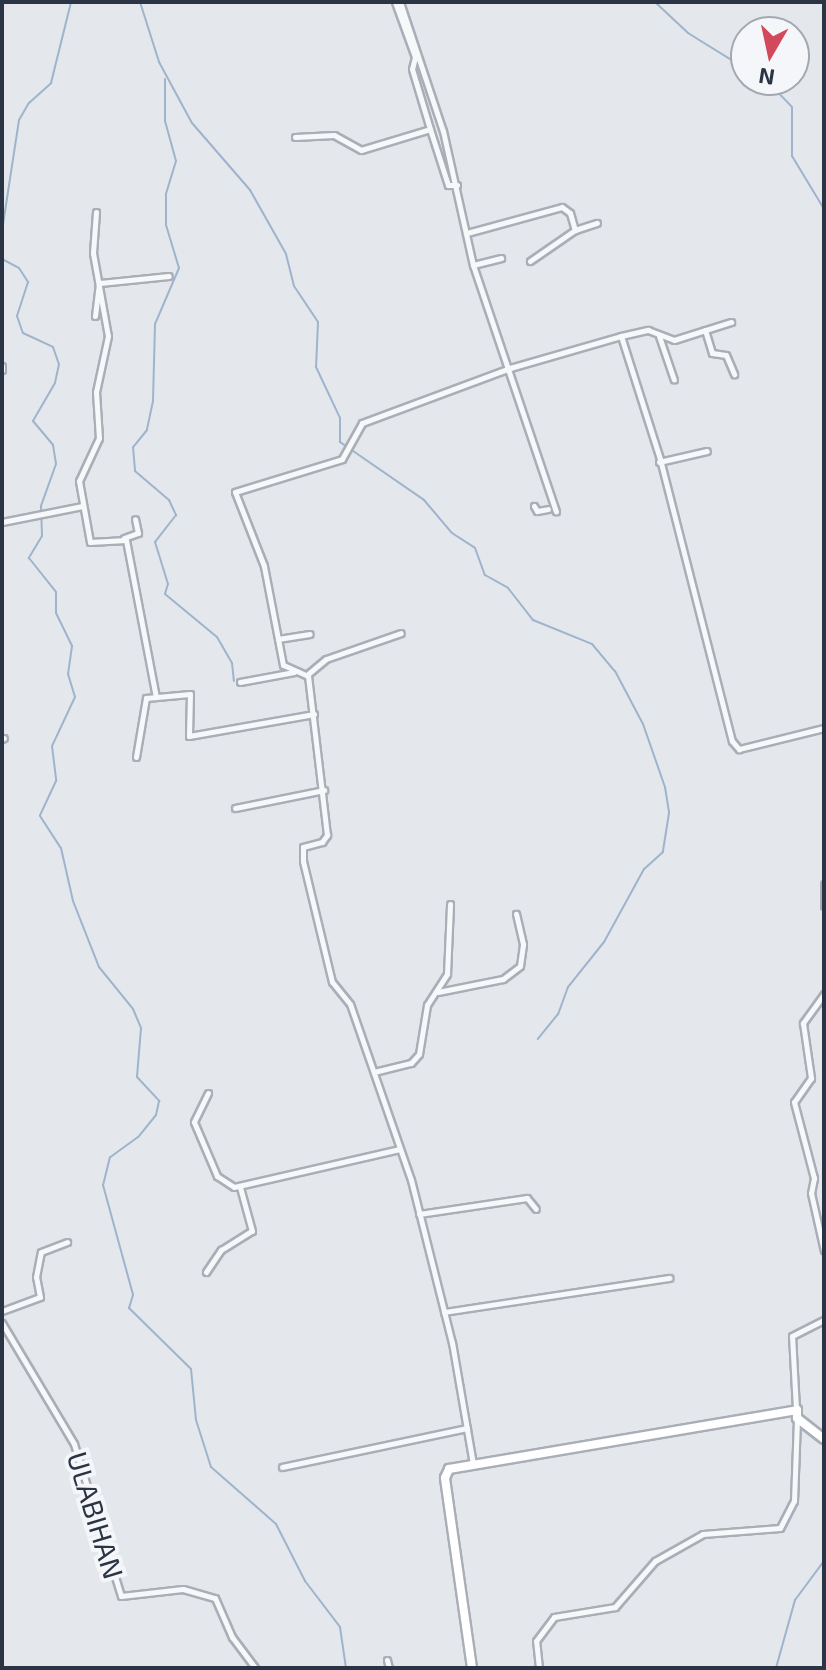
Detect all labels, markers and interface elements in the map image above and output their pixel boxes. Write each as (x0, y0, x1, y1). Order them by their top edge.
north arrow (730, 16, 810, 96)
text: N (757, 64, 776, 92)
street label: ULABIHAN (61, 1447, 131, 1583)

